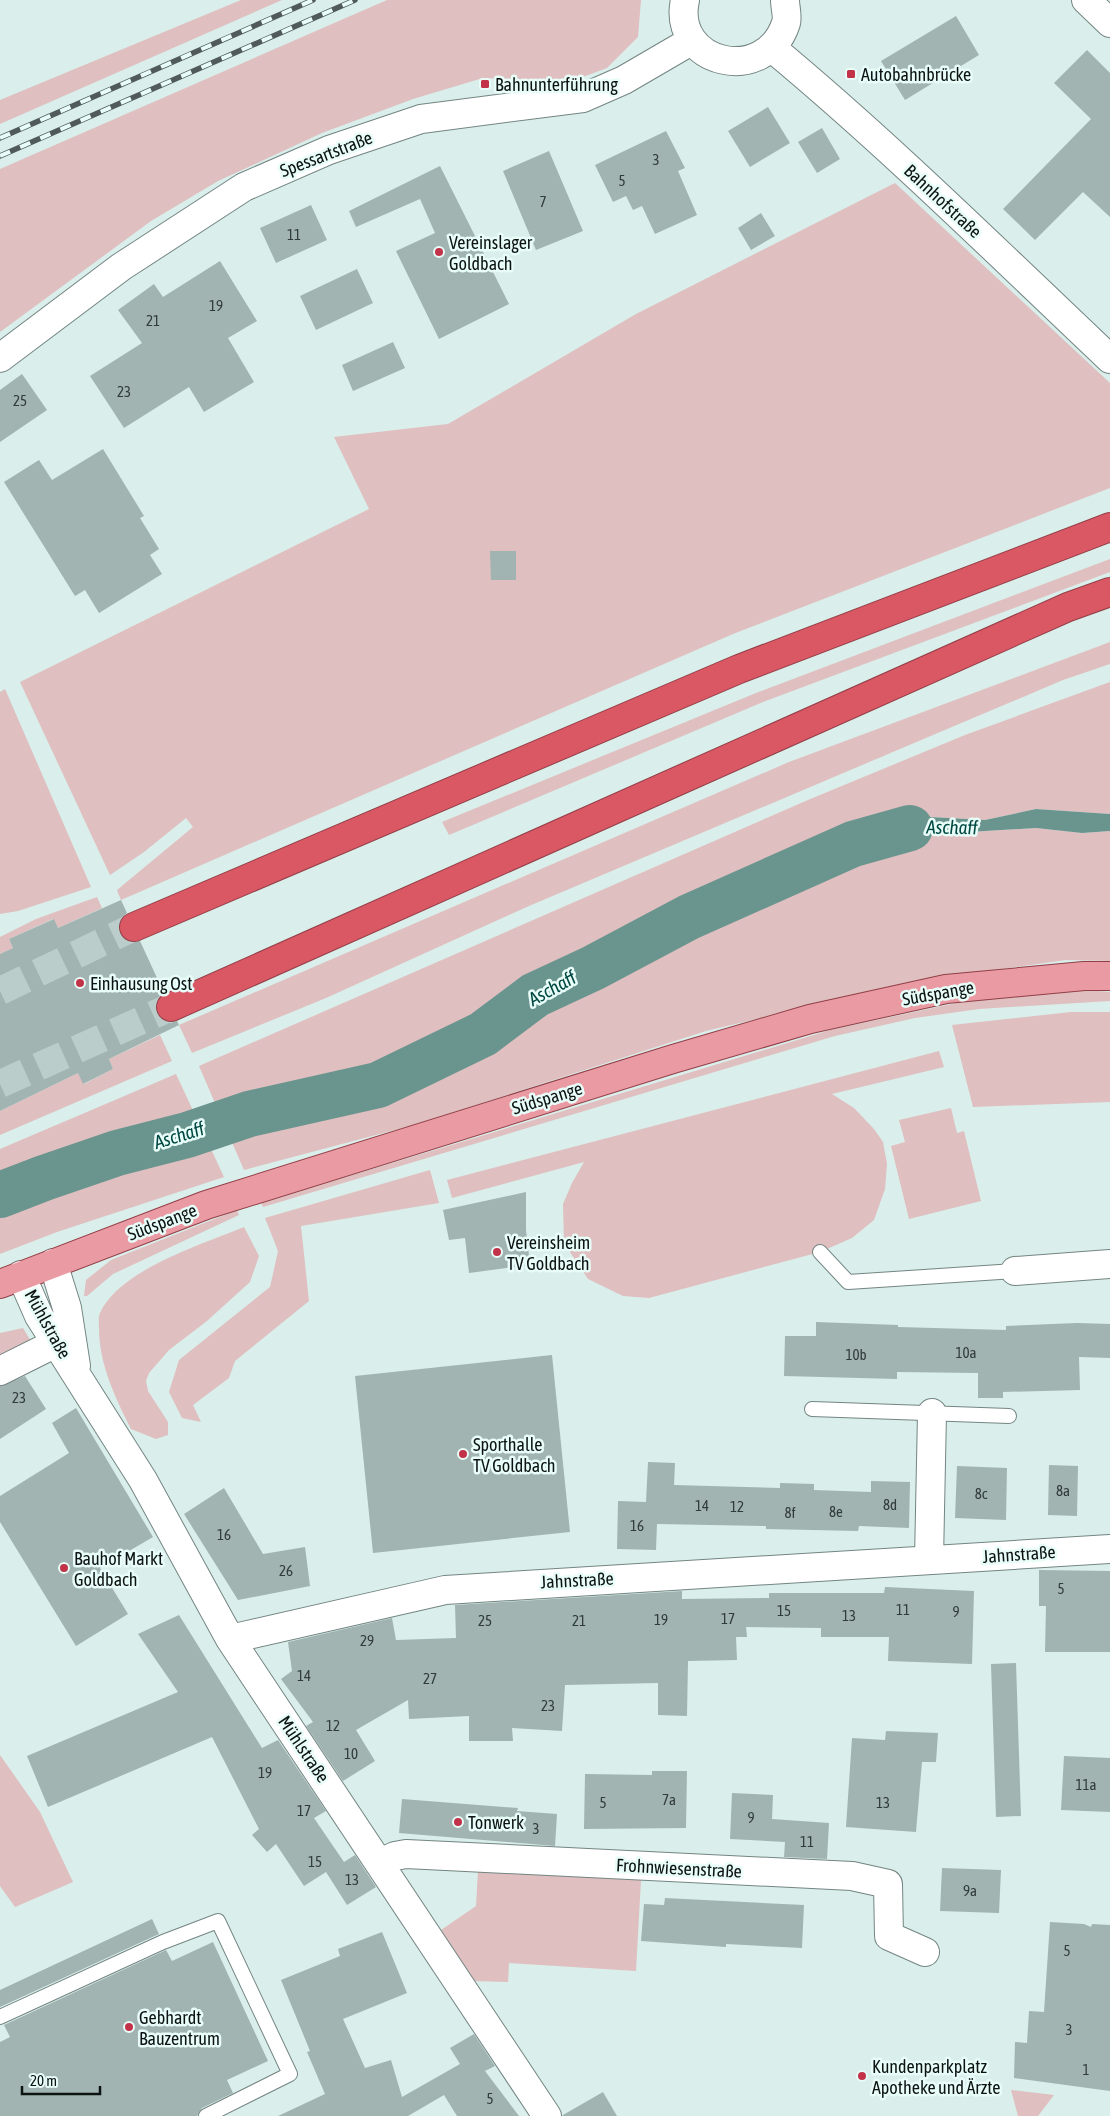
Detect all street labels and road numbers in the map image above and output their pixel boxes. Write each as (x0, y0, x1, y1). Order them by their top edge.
street label: Spessartstraße (277, 127, 375, 181)
street label: Bahnhofstraße (900, 160, 986, 242)
street label: Südspange (901, 976, 975, 1010)
street label: Südspange (509, 1077, 585, 1119)
street label: Südspange (124, 1199, 200, 1245)
street label: Mühlstraße (20, 1286, 76, 1362)
street label: Jahnstraße (982, 1541, 1056, 1567)
street label: Jahnstraße (540, 1568, 614, 1592)
street label: Mühlstraße (274, 1712, 334, 1786)
street label: Frohnwiesenstraße (616, 1854, 742, 1882)

